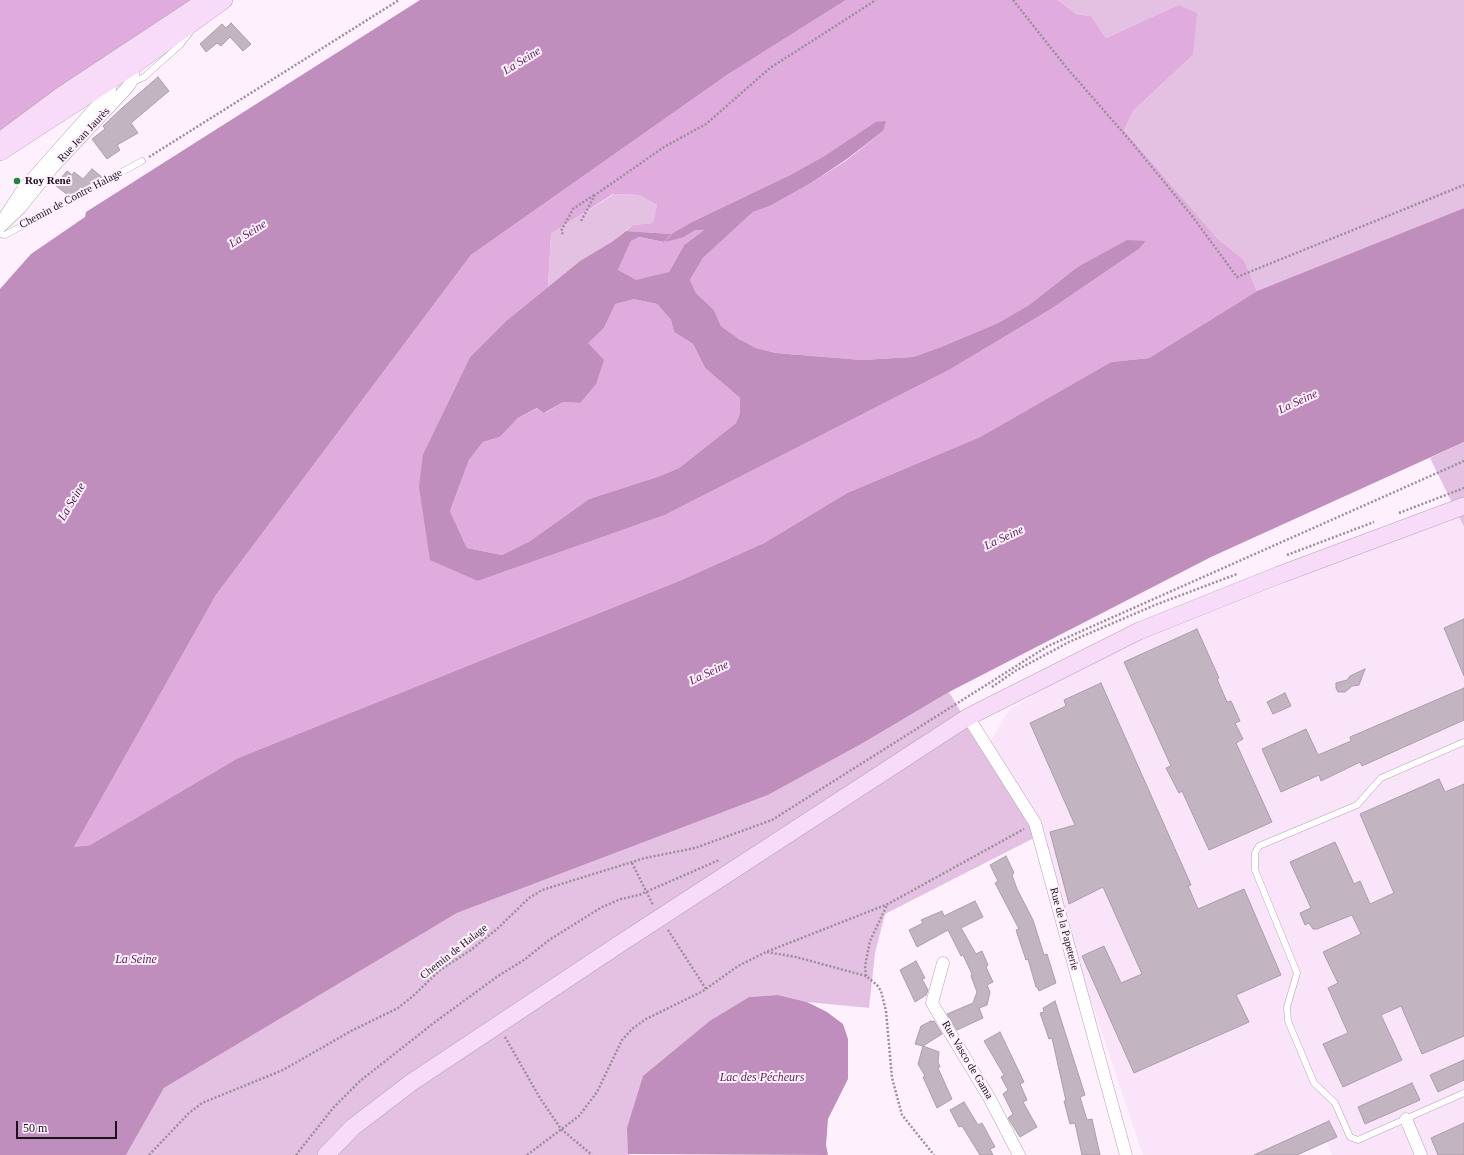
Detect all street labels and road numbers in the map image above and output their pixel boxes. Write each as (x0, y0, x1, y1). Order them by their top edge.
street label: Rue Jean Jaurès (55, 105, 113, 165)
street label: Chemin de Contre Halage (17, 166, 125, 232)
street label: Rue de la Papeterie (1047, 886, 1081, 972)
street label: Chemin de Halage (418, 922, 490, 982)
street label: Rue Vasco de Gama (938, 1019, 996, 1101)

